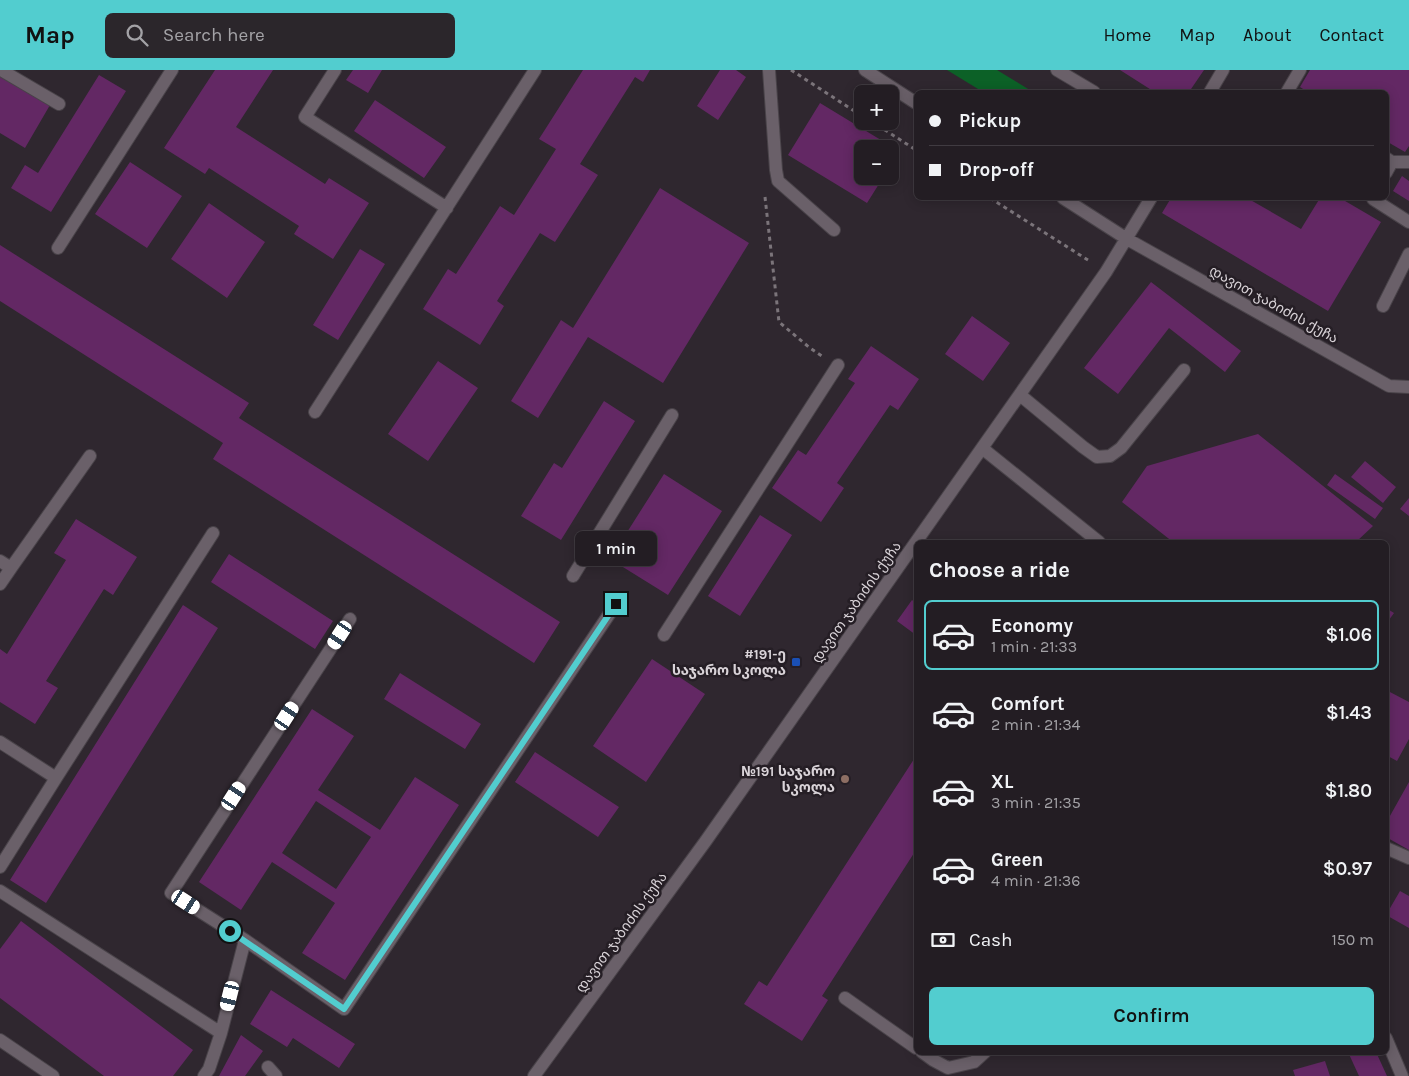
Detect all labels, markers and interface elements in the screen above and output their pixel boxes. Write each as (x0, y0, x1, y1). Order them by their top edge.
search box (105, 13, 455, 58)
text: Map (25, 21, 75, 49)
icon: search (123, 21, 151, 49)
text: Search here (163, 24, 265, 46)
text: Home (1103, 24, 1151, 46)
text: Map (1179, 24, 1215, 46)
text: About (1243, 24, 1292, 46)
text: Contact (1320, 24, 1384, 46)
map controls (854, 85, 899, 185)
button: + (854, 85, 899, 130)
text: Pickup (959, 110, 1021, 132)
button: − (854, 140, 899, 185)
text: Drop-off (959, 159, 1034, 181)
street label: დავით ჯაბიძის ქუჩა (1206, 262, 1341, 347)
callout: 1 min (575, 532, 657, 566)
street label: დავით ჯაბიძის ქუჩა (808, 538, 905, 666)
text: 1 min (596, 539, 636, 558)
text: Choose a ride (929, 557, 1070, 583)
route end (605, 593, 627, 615)
icon: car (931, 613, 976, 658)
text: Economy (991, 615, 1073, 637)
car (325, 618, 354, 652)
text: $1.06 (1326, 624, 1372, 646)
text: 1 min · 21:33 (991, 637, 1077, 656)
place label: #191-ე საჯარო სკოლა (672, 646, 786, 679)
marker: #191-ე საჯარო სკოლა (790, 656, 802, 668)
icon: car (931, 691, 976, 736)
text: Comfort (991, 693, 1065, 715)
car (272, 699, 301, 733)
text: $1.43 (1326, 702, 1372, 724)
text: 2 min · 21:34 (991, 715, 1081, 734)
place label: №191 საჯარო სკოლა (741, 763, 835, 796)
icon: car (931, 769, 976, 814)
text: XL (991, 771, 1013, 793)
marker: №191 საჯარო სკოლა (839, 773, 851, 785)
car (219, 779, 248, 813)
text: $1.80 (1325, 780, 1372, 802)
text: 3 min · 21:35 (991, 793, 1081, 812)
icon: car (931, 847, 976, 892)
text: Green (991, 849, 1043, 871)
text: $0.97 (1323, 858, 1372, 880)
street label: დავით ჯაბიძის ქუჩა (572, 869, 671, 996)
text: 4 min · 21:36 (991, 871, 1080, 890)
car (169, 888, 202, 916)
route start (219, 920, 241, 942)
icon: cash (929, 926, 957, 954)
text: Cash (969, 929, 1013, 951)
text: 150 m (1331, 930, 1374, 949)
car (219, 980, 240, 1012)
button: Confirm (929, 987, 1374, 1045)

